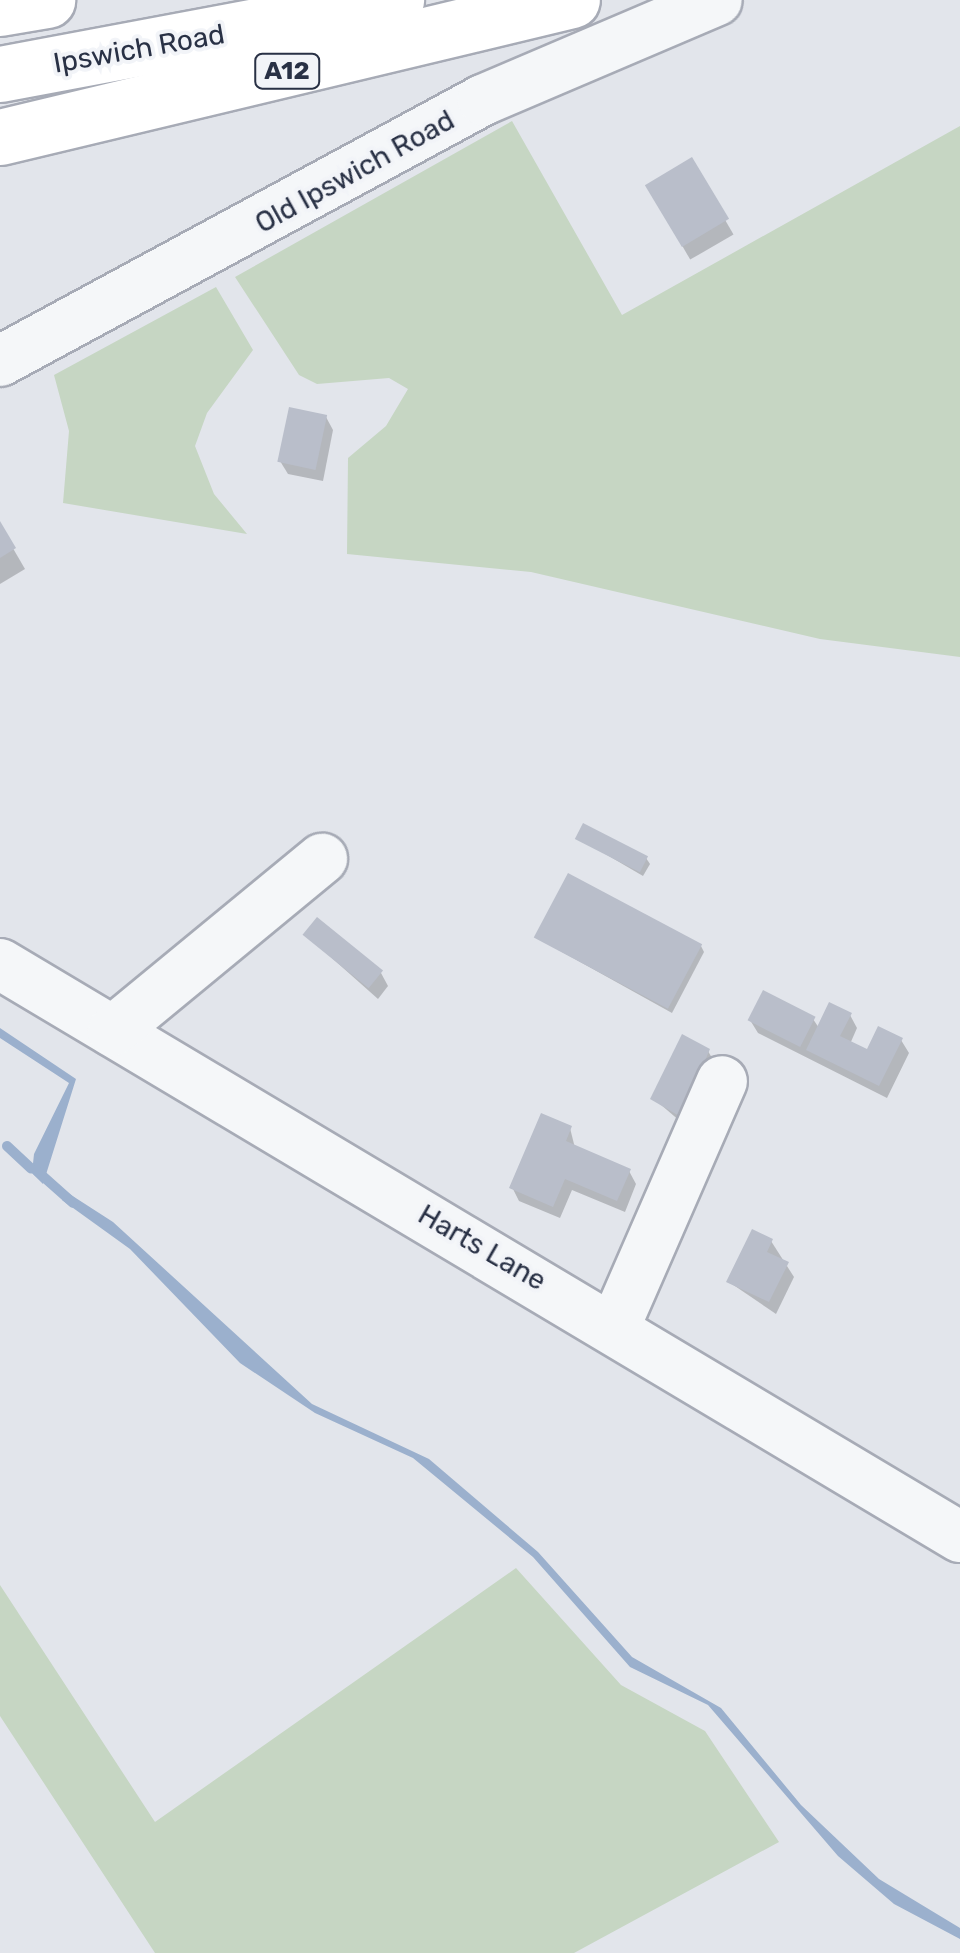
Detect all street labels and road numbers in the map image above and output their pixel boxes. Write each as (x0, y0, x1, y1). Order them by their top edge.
street label: Ipswich Road (51, 17, 227, 81)
road number: A12 (252, 51, 322, 91)
street label: Old Ipswich Road (250, 103, 460, 241)
street label: Harts Lane (412, 1198, 552, 1298)

